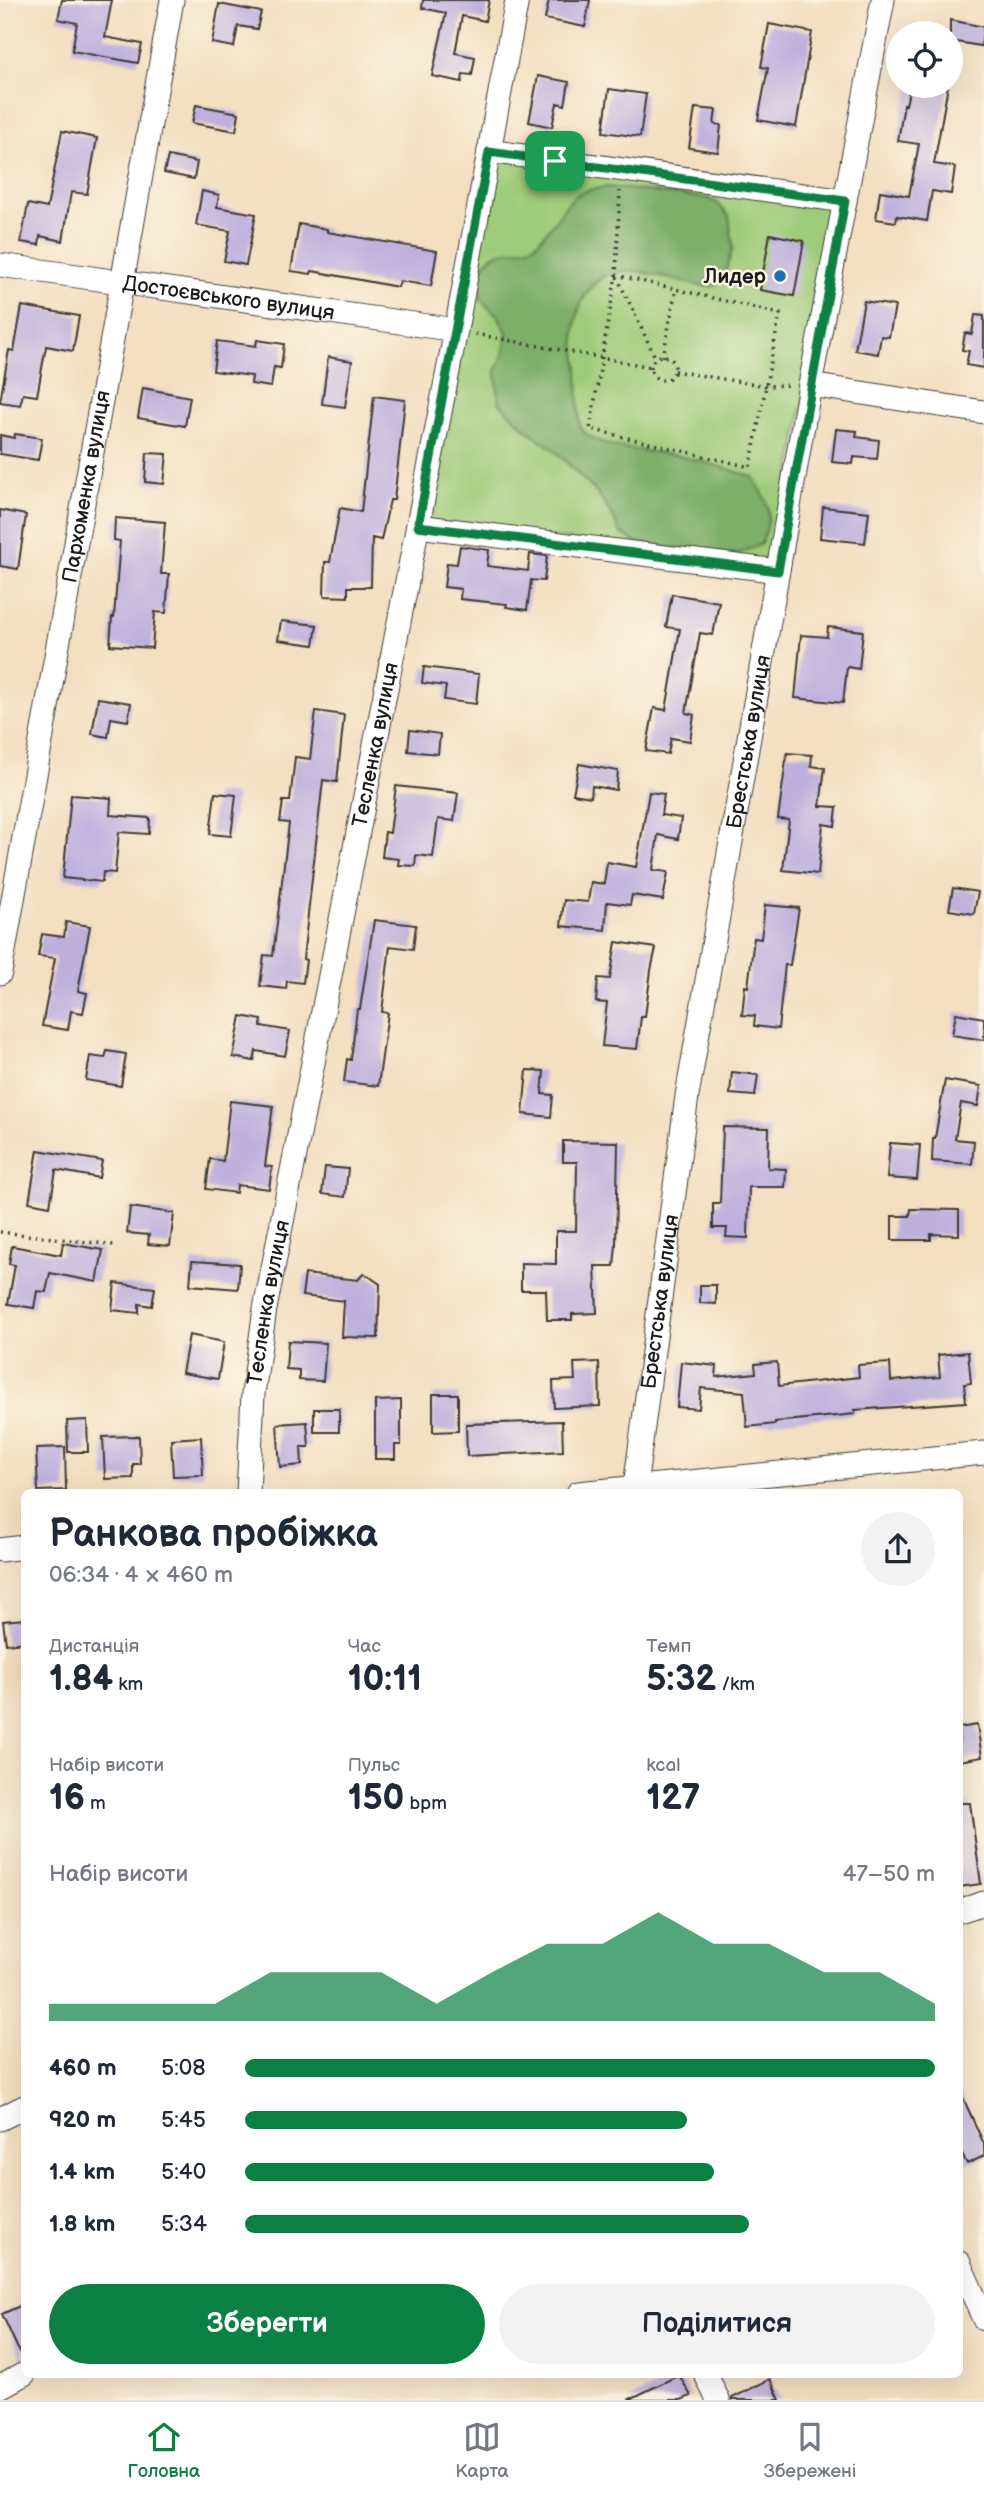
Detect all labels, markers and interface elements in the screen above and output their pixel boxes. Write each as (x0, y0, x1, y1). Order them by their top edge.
map controls (886, 21, 963, 98)
button: locate (886, 21, 963, 98)
pin (525, 131, 585, 191)
icon: arrive (536, 142, 574, 180)
place label: Лидер (703, 264, 767, 289)
marker: Лидер (772, 268, 788, 284)
street label: Достоєвського вулиця (121, 270, 336, 325)
street label: Пархоменка вулиця (57, 388, 115, 585)
street label: Брестська вулиця (721, 653, 776, 830)
street label: Тесленка вулиця (347, 660, 403, 829)
street label: Брестська вулиця (636, 1213, 684, 1390)
street label: Тесленка вулиця (242, 1218, 295, 1386)
text: Ранкова пробіжка (49, 1512, 378, 1557)
button: share (861, 1512, 935, 1586)
text: 06:34 · 4 × 460 m (49, 1561, 233, 1589)
text: Дистанція (49, 1635, 139, 1658)
text: Час (348, 1635, 381, 1658)
text: Темп (646, 1635, 691, 1658)
text: 1.84 (49, 1658, 113, 1701)
text: 10:11 (348, 1658, 422, 1701)
text: 5:32 (646, 1658, 716, 1701)
text: km (113, 1673, 143, 1696)
text: /km (716, 1673, 755, 1696)
text: Набір висоти (49, 1754, 164, 1777)
text: Пульс (348, 1754, 400, 1777)
text: kcal (646, 1754, 680, 1777)
text: 16 (49, 1777, 85, 1820)
text: 150 (348, 1777, 404, 1820)
text: 127 (646, 1777, 700, 1820)
text: m (85, 1792, 106, 1815)
text: bpm (404, 1792, 447, 1815)
text: Набір висоти (49, 1860, 188, 1888)
text: 47–50 m (843, 1860, 935, 1888)
text: 460 m (49, 2054, 117, 2082)
text: 5:08 (161, 2054, 206, 2082)
text: 920 m (49, 2106, 116, 2134)
text: 5:45 (161, 2106, 206, 2134)
text: 1.4 km (49, 2158, 115, 2186)
text: 5:40 (161, 2158, 206, 2186)
text: 1.8 km (49, 2210, 115, 2238)
text: 5:34 (161, 2210, 207, 2238)
button: Зберегти (49, 2284, 485, 2364)
button: Поділитися (499, 2284, 935, 2364)
tab: Головна (127, 2418, 200, 2483)
tab: Карта (455, 2418, 509, 2483)
tab: Збережені (764, 2418, 857, 2483)

